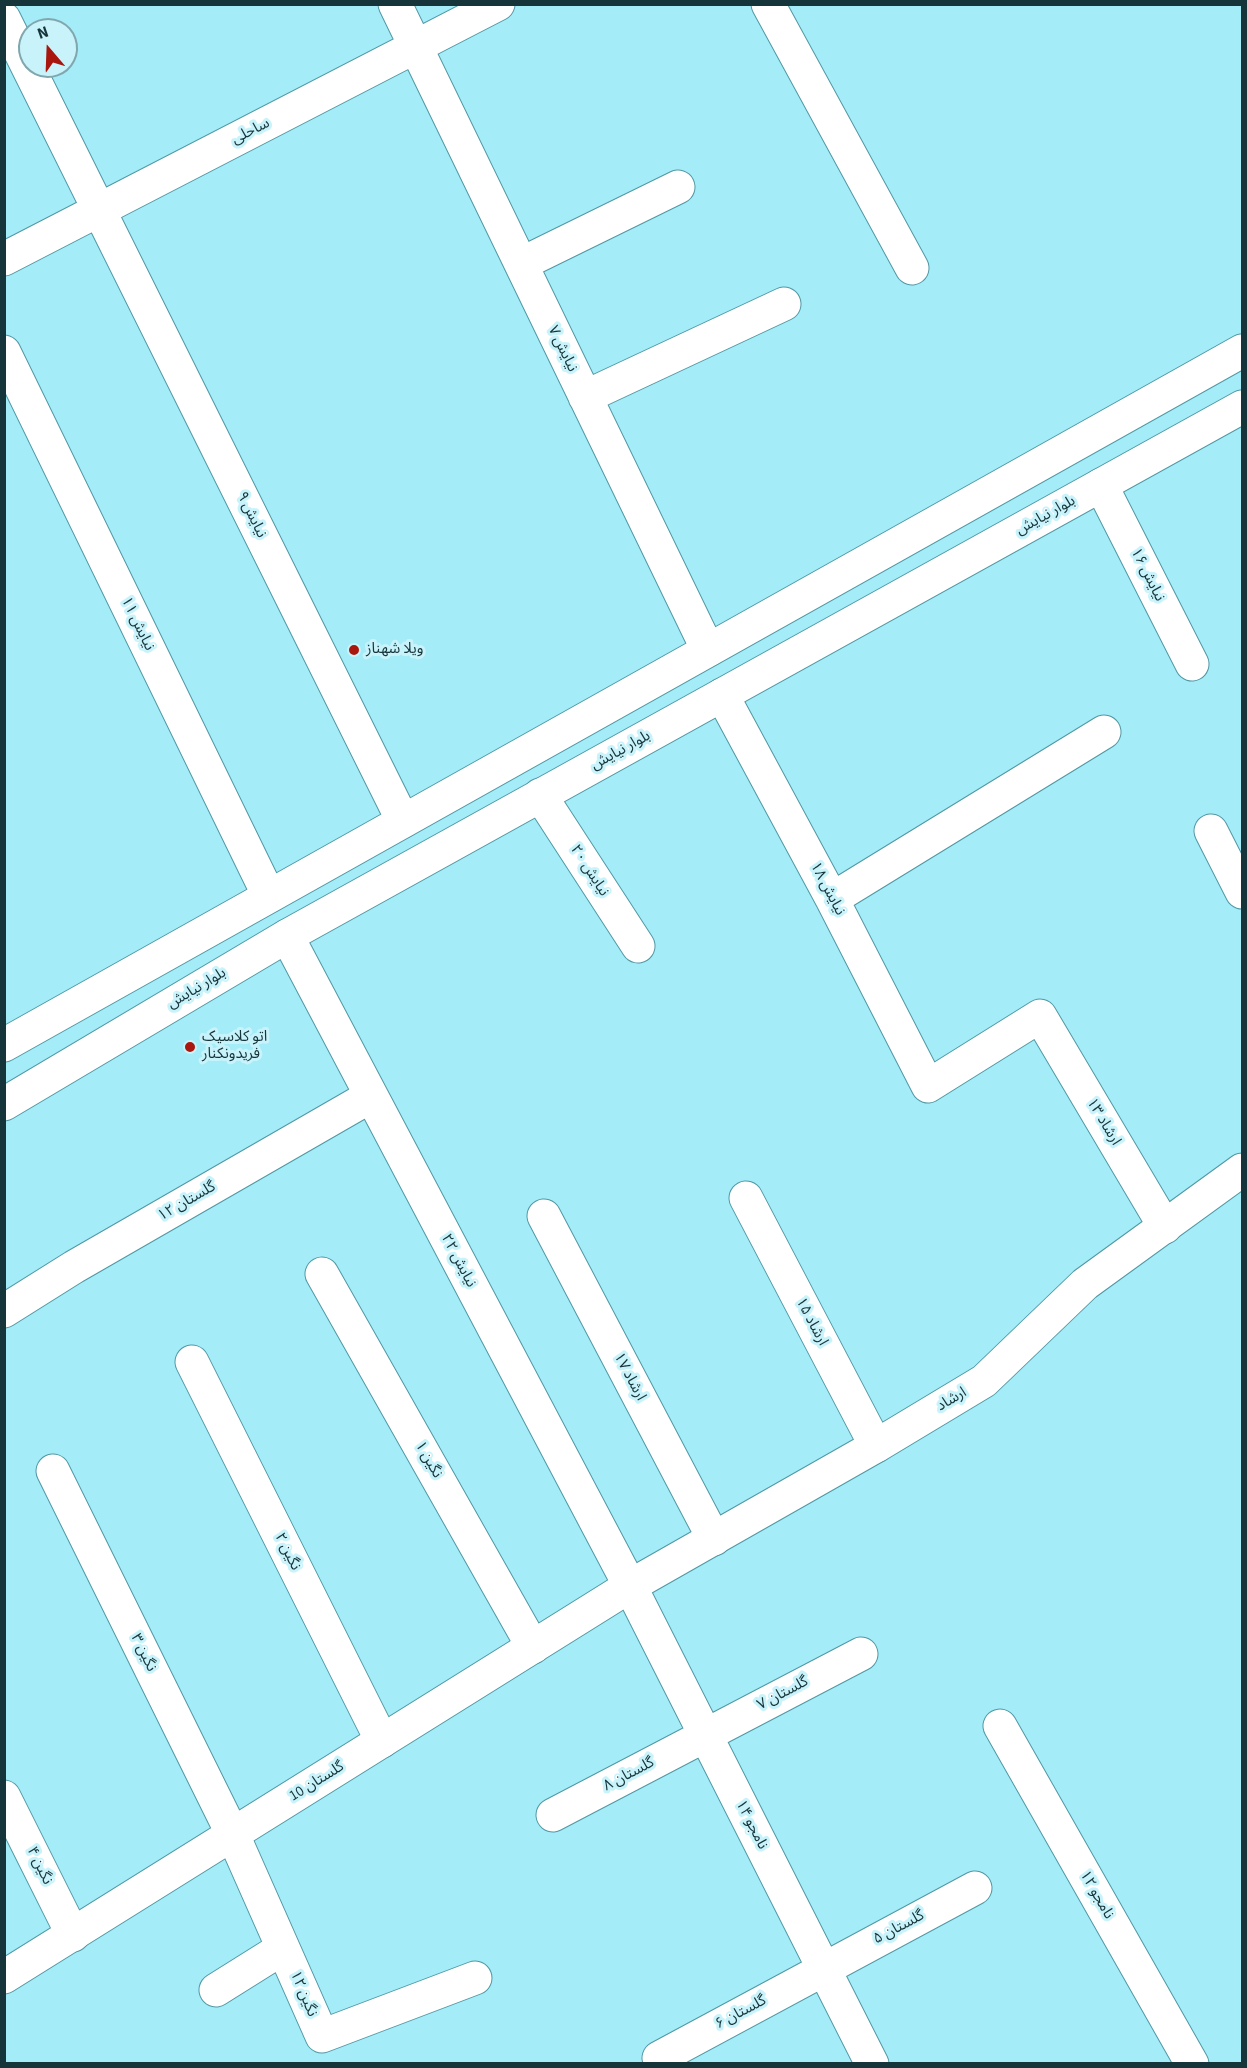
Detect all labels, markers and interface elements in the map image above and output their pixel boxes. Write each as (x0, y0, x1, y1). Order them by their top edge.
north arrow (18, 18, 78, 78)
text: N (34, 21, 51, 45)
street label: ساحلی (229, 115, 273, 149)
street label: نیایش ۷ (543, 323, 581, 375)
street label: نیایش ۹ (232, 489, 270, 541)
street label: بلوار نیایش (1013, 492, 1079, 540)
street label: نیایش ۱۶ (1126, 545, 1168, 605)
street label: نیایش ۱۱ (116, 594, 158, 654)
place label: ویلا شهناز (366, 641, 424, 659)
marker: ویلا شهناز (347, 643, 361, 657)
street label: بلوار نیایش (588, 727, 654, 775)
street label: نیایش ۲۰ (566, 842, 612, 900)
street label: نیایش ۱۸ (806, 859, 848, 919)
street label: بلوار نیایش (164, 964, 230, 1014)
place label: اتو کلاسیک فریدونکنار (202, 1029, 267, 1064)
marker: اتو کلاسیک فریدونکنار (183, 1040, 197, 1054)
street label: ارشاد ۱۳ (1082, 1095, 1124, 1149)
street label: گلستان ۱۲ (155, 1178, 219, 1226)
street label: نیایش ۲۲ (437, 1231, 479, 1291)
street label: ارشاد ۱۵ (791, 1295, 831, 1349)
street label: ارشاد ۱۷ (609, 1350, 649, 1404)
street label: ارشاد (934, 1384, 970, 1416)
street label: نگین ۱ (410, 1438, 446, 1482)
street label: نگین ۲ (270, 1530, 304, 1574)
street label: نگین ۳ (126, 1631, 160, 1675)
street label: گلستان ۷ (754, 1673, 812, 1715)
street label: گلستان ۸ (600, 1754, 658, 1796)
street label: گلستان 10 (286, 1758, 348, 1806)
street label: نامجو ۱۴ (731, 1797, 771, 1853)
street label: نگین ۴ (22, 1844, 56, 1888)
street label: نامجو ۱۲ (1075, 1868, 1117, 1922)
street label: گلستان ۵ (870, 1907, 928, 1949)
street label: نگین ۱۲ (285, 1968, 321, 2020)
street label: گلستان ۶ (712, 1992, 770, 2034)

